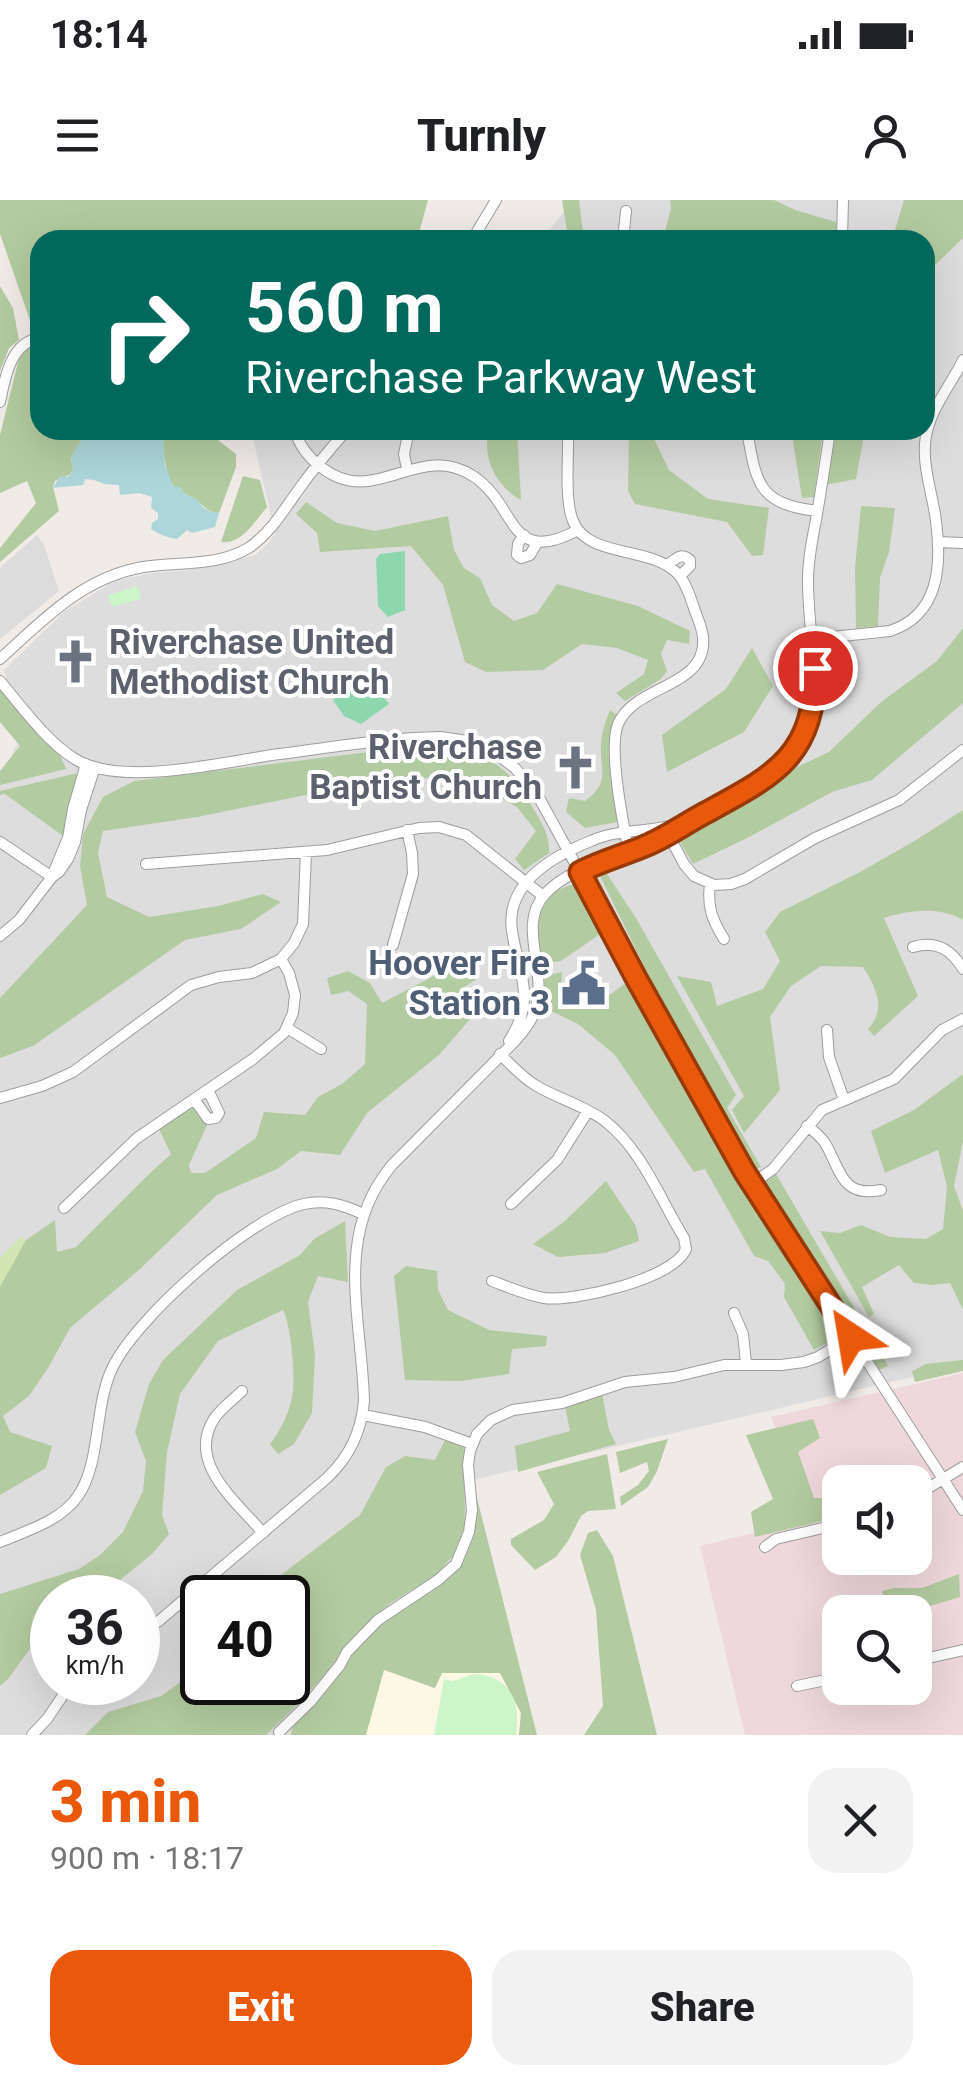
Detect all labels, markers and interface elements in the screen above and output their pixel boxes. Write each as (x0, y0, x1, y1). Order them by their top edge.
text: 18:14 (50, 13, 148, 57)
icon: menu (50, 108, 105, 163)
icon: person (858, 108, 913, 163)
text: Turnly (417, 109, 546, 162)
text: 560 m (245, 267, 444, 349)
icon: right (80, 270, 210, 400)
text: Riverchase Parkway West (245, 351, 757, 404)
place label: Riverchase United Methodist Church (109, 622, 394, 703)
pin (773, 626, 858, 711)
church icon: Riverchase United Methodist Church (52, 638, 100, 686)
icon: arrive (788, 641, 843, 696)
place label: Riverchase Baptist Church (309, 727, 542, 808)
church icon: Riverchase Baptist Church (551, 743, 599, 791)
place label: Hoover Fire Station 3 (368, 943, 550, 1024)
public building icon: Hoover Fire Station 3 (559, 959, 607, 1007)
position arrow (799, 1285, 903, 1389)
map controls (822, 1465, 932, 1705)
button: sound (822, 1465, 932, 1575)
speed limit sign: 40 (180, 1575, 310, 1705)
button: search (822, 1595, 932, 1705)
text: 36 (66, 1599, 124, 1657)
text: km/h (66, 1651, 124, 1680)
text: 3 min (50, 1766, 201, 1837)
button: close (808, 1768, 913, 1873)
text: 900 m · 18:17 (50, 1839, 244, 1877)
button: Exit (50, 1950, 472, 2065)
button: Share (492, 1950, 913, 2065)

